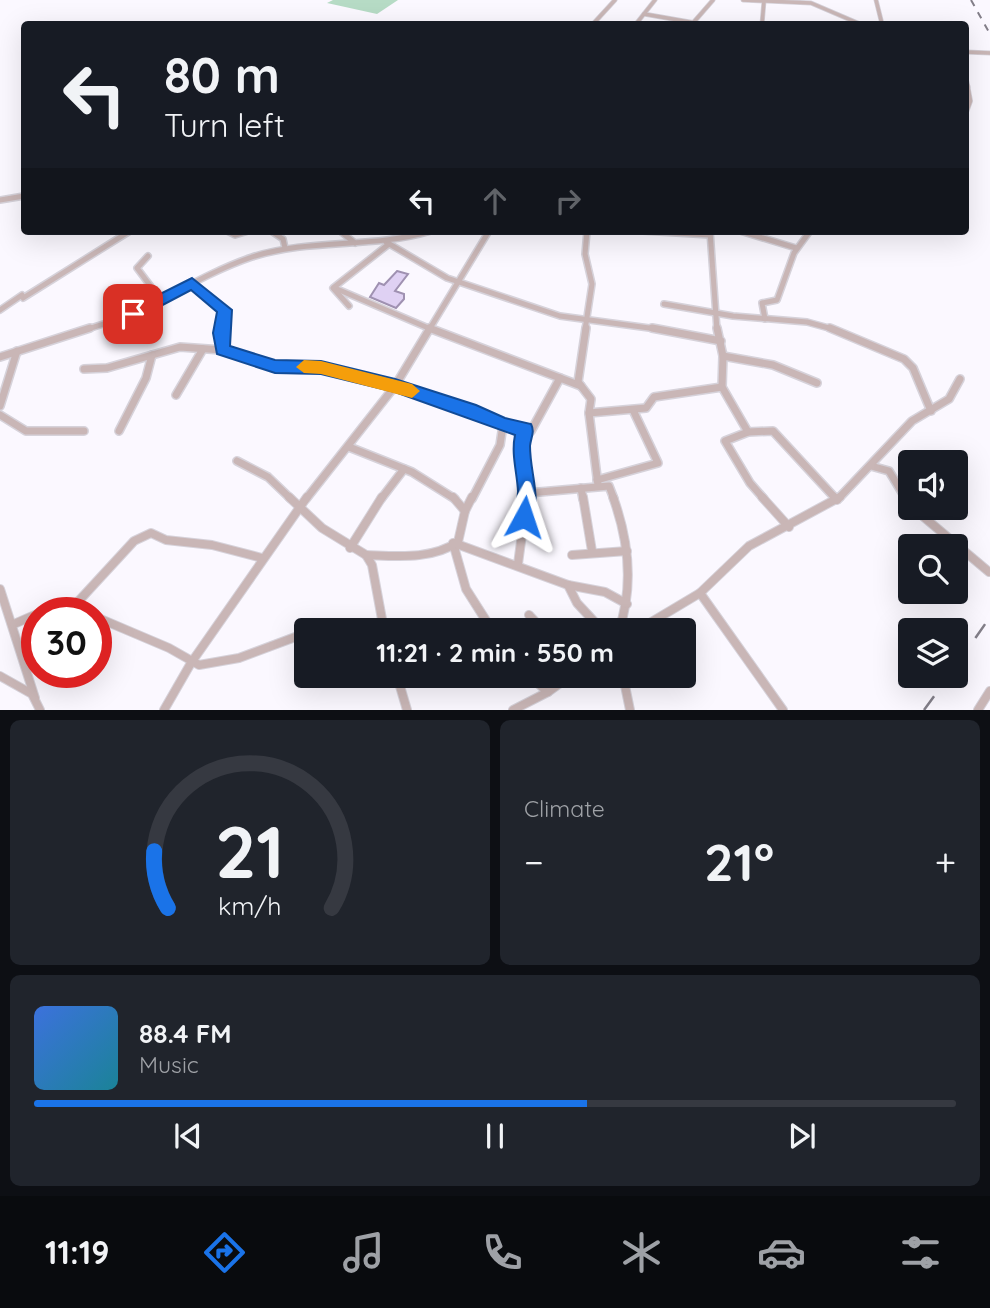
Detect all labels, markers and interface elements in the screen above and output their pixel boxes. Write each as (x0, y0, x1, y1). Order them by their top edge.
text: 80 m (164, 44, 280, 105)
icon: left (49, 49, 140, 140)
text: Turn left (164, 105, 285, 145)
icon: left (403, 182, 441, 220)
icon: ahead (476, 182, 514, 220)
icon: right (549, 182, 587, 220)
pin (103, 284, 163, 344)
icon: arrive (114, 295, 152, 333)
map controls (898, 450, 968, 688)
button: sound (898, 450, 968, 520)
position arrow (487, 480, 561, 554)
button: search (898, 534, 968, 604)
speed limit sign: 30 (21, 597, 112, 688)
button: layers (898, 618, 968, 688)
text: 11:21 · 2 min · 550 m (376, 636, 614, 669)
text: Climate (524, 794, 605, 823)
text: 21 (215, 806, 285, 897)
text: 21° (704, 829, 774, 894)
text: − (524, 838, 544, 886)
text: + (935, 838, 956, 886)
text: km/h (218, 890, 282, 921)
text: 88.4 FM (139, 1017, 232, 1050)
text: Music (139, 1050, 199, 1079)
icon: previous (169, 1117, 207, 1155)
icon: pause (476, 1117, 514, 1155)
icon: next (783, 1117, 821, 1155)
icon: directions (200, 1228, 249, 1277)
icon: music (339, 1228, 388, 1277)
icon: phone (478, 1228, 527, 1277)
icon: climate (617, 1228, 666, 1277)
icon: car (757, 1228, 806, 1277)
icon: filters (896, 1228, 945, 1277)
text: 11:19 (45, 1232, 109, 1272)

